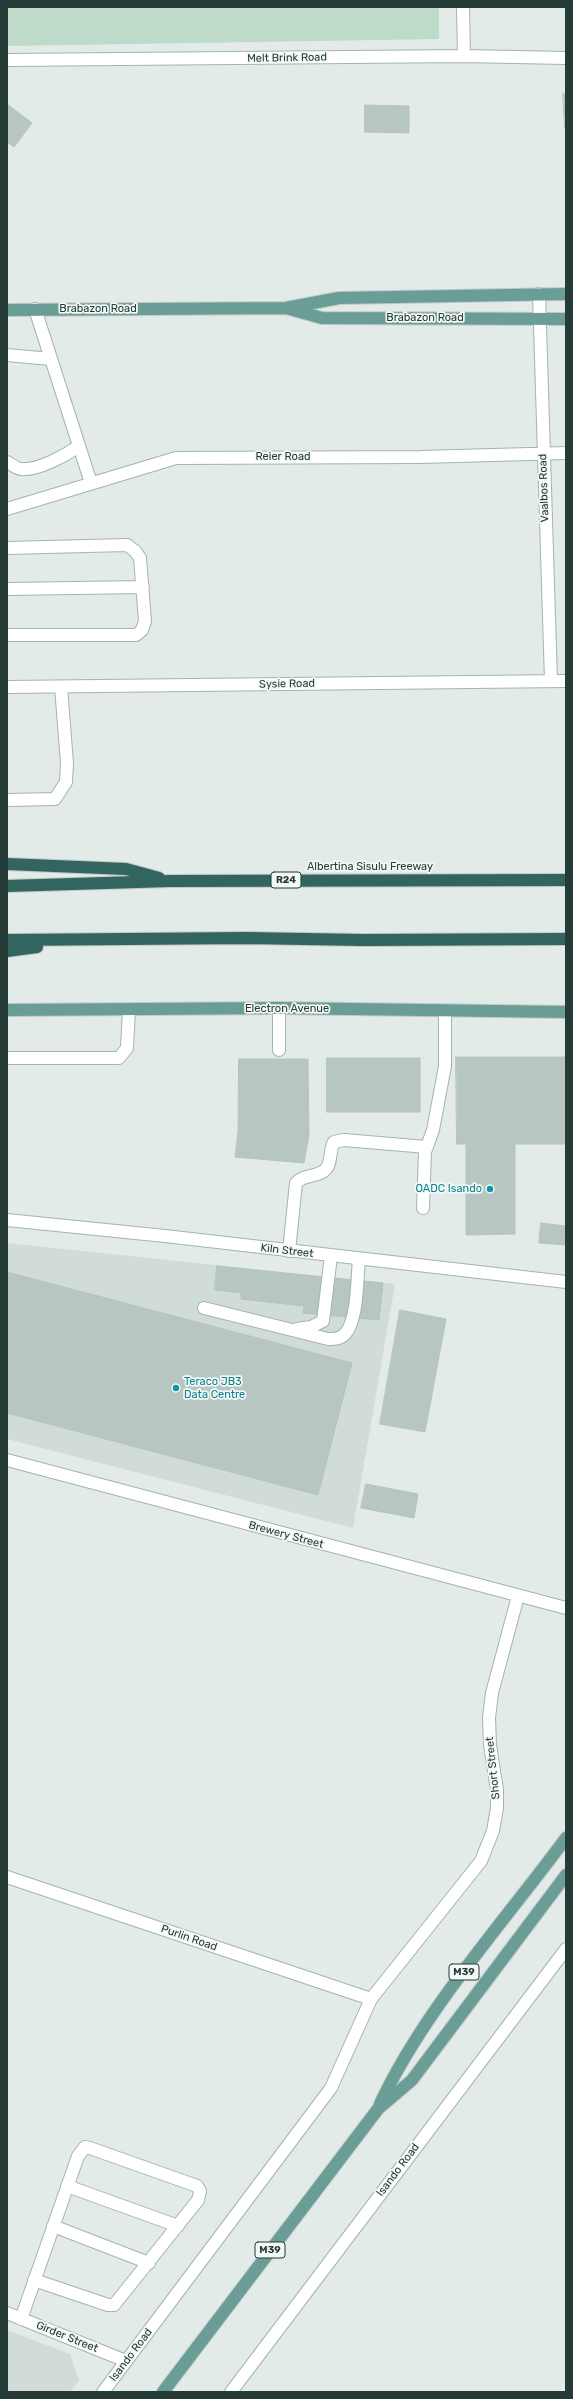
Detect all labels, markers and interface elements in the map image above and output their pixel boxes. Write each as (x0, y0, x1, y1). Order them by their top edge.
street label: Melt Brink Road (247, 51, 327, 65)
street label: Brabazon Road (59, 302, 137, 316)
street label: Brabazon Road (386, 311, 464, 325)
street label: Reier Road (255, 450, 311, 464)
street label: Vaalbos Road (536, 453, 552, 523)
street label: Sysie Road (259, 677, 315, 691)
street label: Albertina Sisulu Freeway (307, 860, 433, 874)
road number: R24 (271, 872, 301, 888)
street label: Electron Avenue (245, 1002, 329, 1016)
place label: OADC Isando (416, 1182, 482, 1196)
marker: OADC Isando (485, 1184, 495, 1194)
street label: Kiln Street (260, 1241, 314, 1261)
place label: Teraco JB3 Data Centre (184, 1375, 245, 1401)
marker: Teraco JB3 Data Centre (171, 1383, 181, 1393)
street label: Brewery Street (247, 1519, 325, 1551)
street label: Short Street (483, 1736, 503, 1800)
street label: Purlin Road (159, 1922, 219, 1954)
road number: M39 (449, 1964, 479, 1980)
street label: Isando Road (374, 2141, 422, 2199)
road number: M39 (255, 2242, 285, 2258)
street label: Girder Street (34, 2319, 100, 2355)
street label: Isando Road (107, 2326, 155, 2384)

